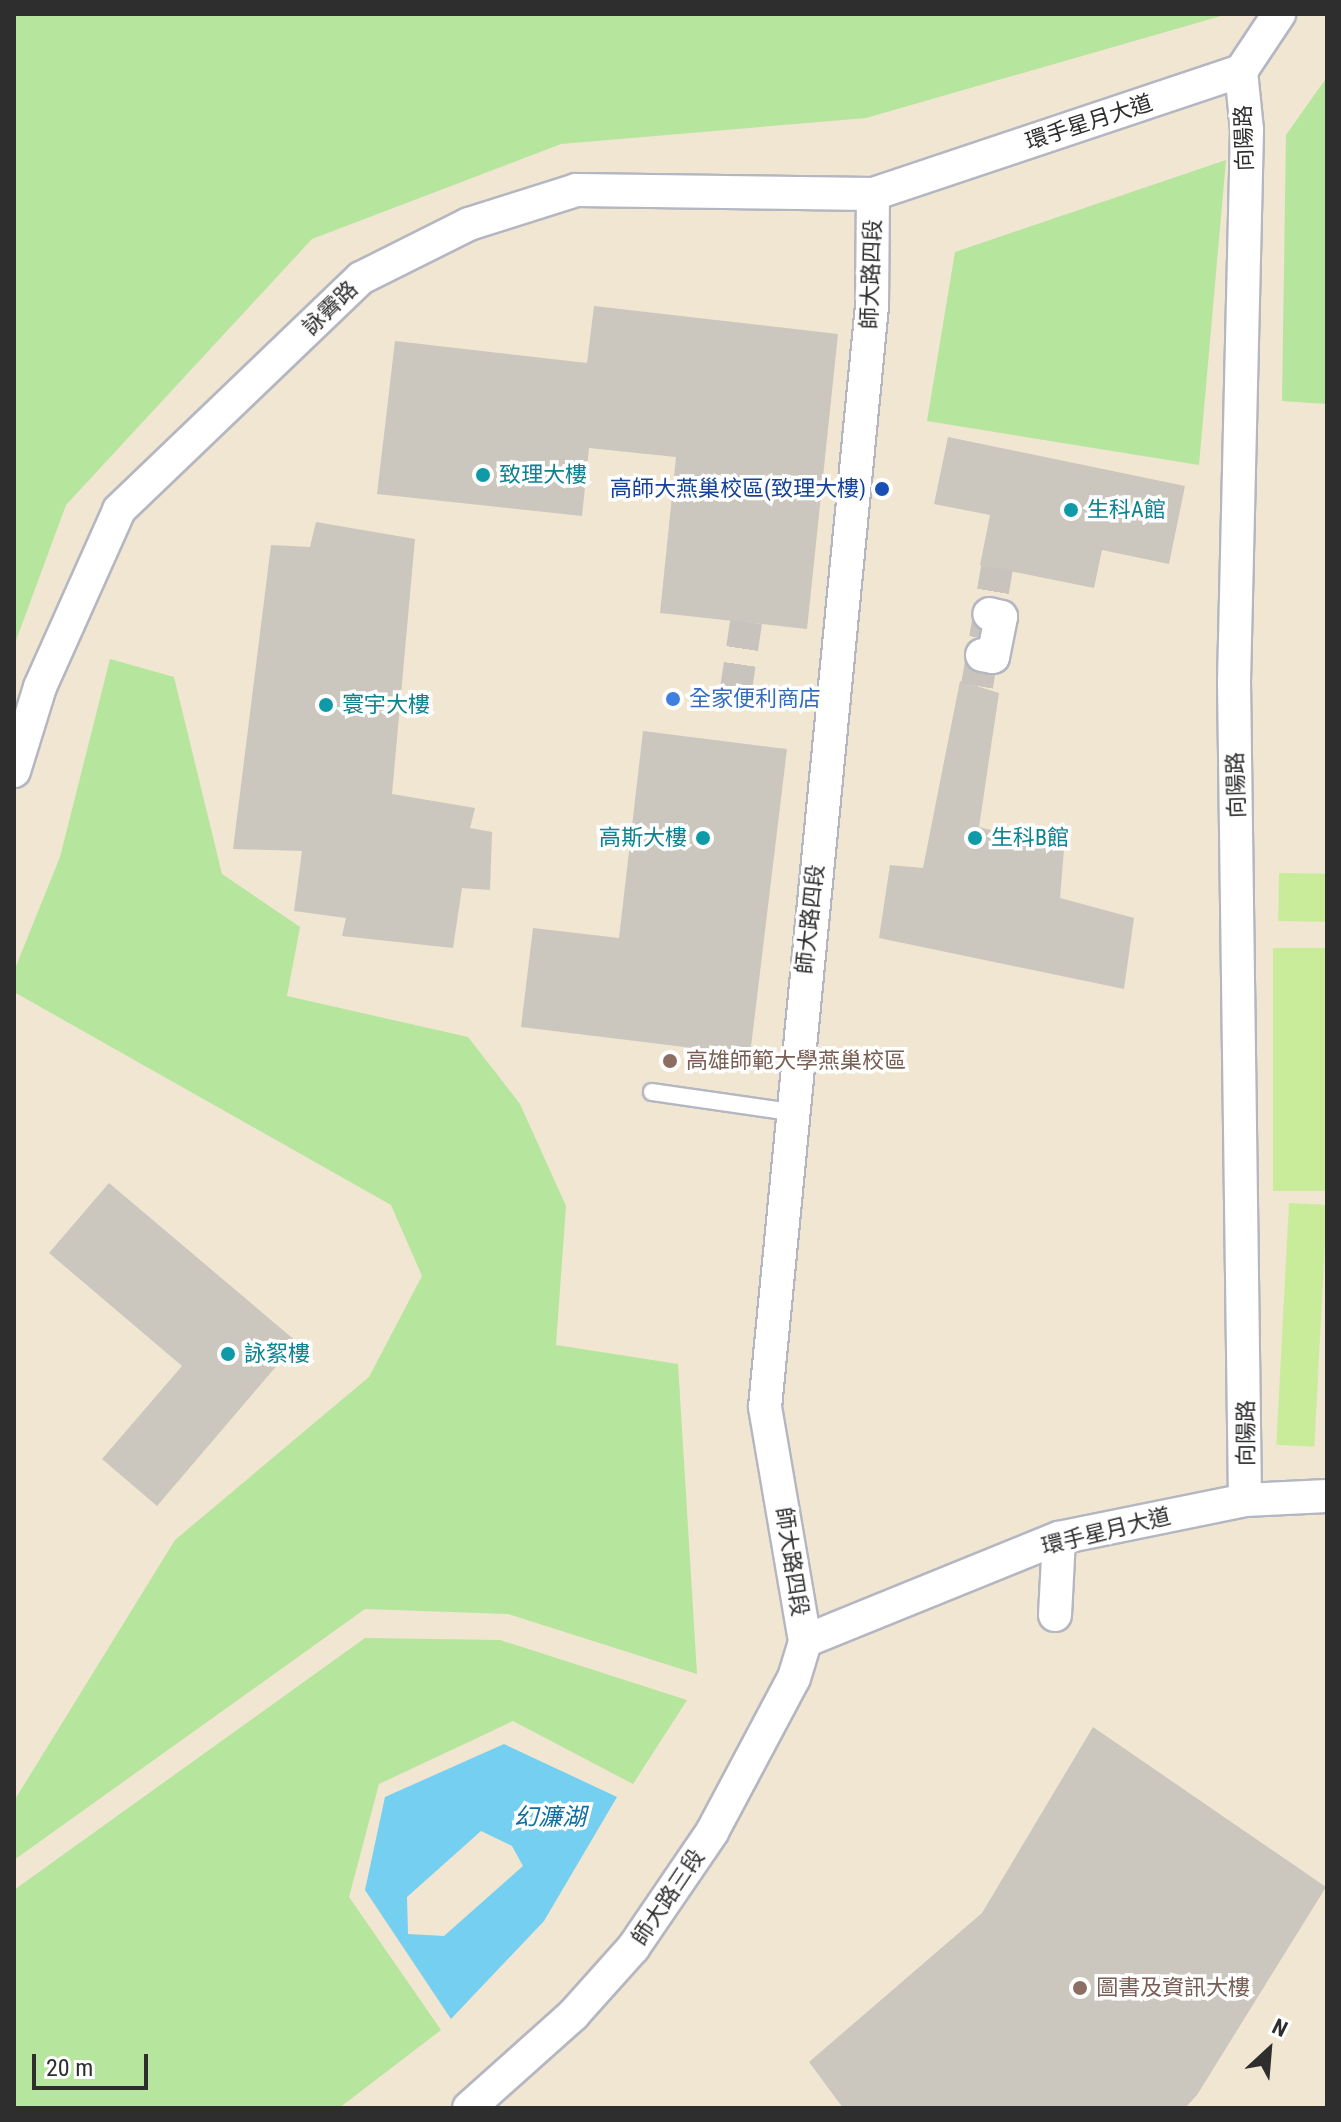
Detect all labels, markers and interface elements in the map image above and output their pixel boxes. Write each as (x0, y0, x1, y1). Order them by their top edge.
street label: 環手星月大道 (1022, 89, 1156, 155)
street label: 向陽路 (1230, 105, 1258, 171)
street label: 師大路四段 (856, 219, 886, 329)
street label: 詠霽路 (297, 276, 363, 340)
place label: 致理大樓 (499, 462, 587, 488)
marker: 致理大樓 (474, 466, 492, 484)
place label: 高師大燕巢校區(致理大樓) (610, 476, 866, 502)
marker: 高師大燕巢校區(致理大樓) (873, 480, 891, 498)
place label: 生科A館 (1087, 497, 1166, 523)
marker: 生科A館 (1062, 501, 1080, 519)
place label: 全家便利商店 (689, 686, 821, 712)
marker: 全家便利商店 (664, 690, 682, 708)
place label: 寰宇大樓 (342, 692, 430, 718)
marker: 寰宇大樓 (317, 696, 335, 714)
street label: 向陽路 (1222, 752, 1250, 818)
place label: 高斯大樓 (599, 825, 687, 851)
place label: 生科B館 (991, 825, 1069, 851)
marker: 高斯大樓 (694, 829, 712, 847)
marker: 生科B館 (966, 829, 984, 847)
street label: 師大路四段 (791, 863, 829, 975)
place label: 高雄師範大學燕巢校區 (686, 1048, 906, 1074)
marker: 高雄師範大學燕巢校區 (661, 1052, 679, 1070)
place label: 詠絮樓 (244, 1341, 310, 1367)
marker: 詠絮樓 (219, 1345, 237, 1363)
street label: 向陽路 (1233, 1400, 1259, 1466)
street label: 環手星月大道 (1039, 1502, 1173, 1560)
street label: 師大路四段 (770, 1506, 814, 1618)
water label: 幻濂湖 (514, 1804, 586, 1832)
street label: 師大路三段 (626, 1844, 710, 1950)
place label: 圖書及資訊大樓 (1096, 1975, 1250, 2001)
marker: 圖書及資訊大樓 (1071, 1979, 1089, 1997)
north arrow (1229, 2010, 1309, 2090)
text: N (1268, 2014, 1291, 2042)
scale bar (36, 2038, 152, 2088)
text: 20 m (46, 2054, 93, 2082)

